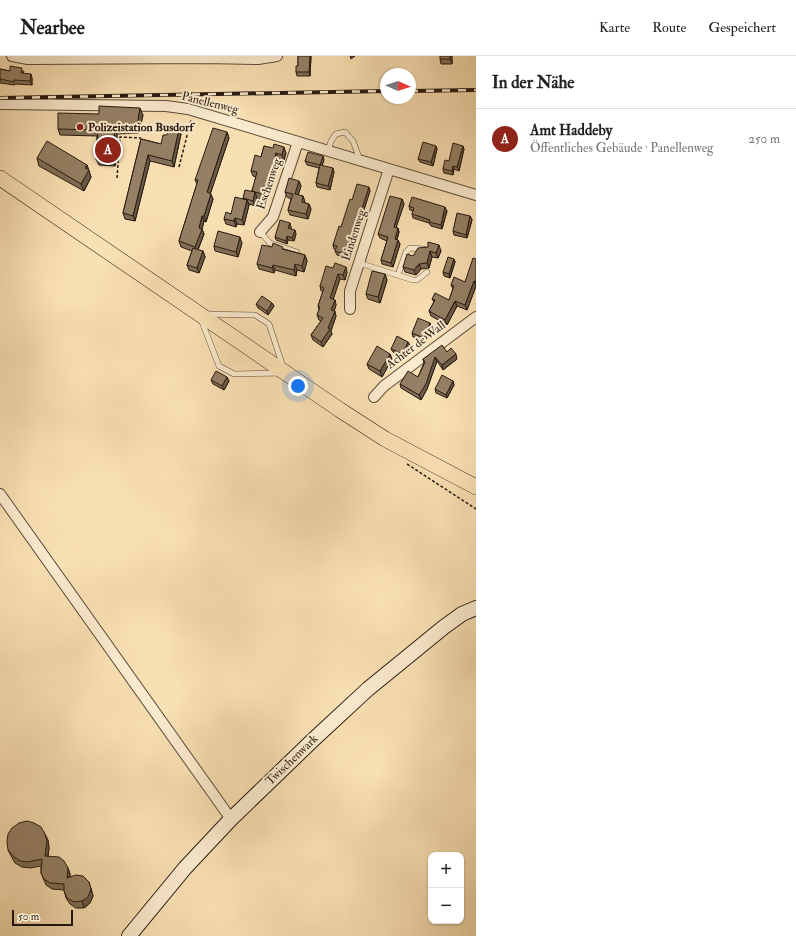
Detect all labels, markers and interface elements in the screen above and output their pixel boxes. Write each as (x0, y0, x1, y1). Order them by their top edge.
text: Nearbee (20, 16, 85, 40)
text: Karte (599, 19, 630, 36)
text: Route (652, 19, 686, 36)
text: Gespeichert (708, 19, 776, 36)
north arrow (380, 68, 416, 104)
text: In der Nähe (492, 72, 574, 93)
street label: Panellenweg (180, 89, 241, 118)
place label: Polizeistation Busdorf (88, 120, 195, 135)
text: Amt Haddeby (530, 121, 612, 140)
marker: Polizeistation Busdorf (75, 122, 85, 132)
text: A (501, 131, 509, 147)
text: 250 m (748, 131, 780, 147)
pin: A (95, 135, 121, 165)
text: Öffentliches Gebäude · Panellenweg (530, 140, 714, 156)
street label: Eschenweg (253, 155, 285, 212)
street label: Lindenweg (339, 206, 370, 263)
street label: Achter de Wall (383, 318, 449, 373)
your location (288, 376, 308, 396)
street label: Twischenwark (263, 731, 321, 789)
map controls (428, 852, 464, 924)
button: + (428, 852, 464, 888)
button: − (428, 888, 464, 924)
scale bar (12, 908, 73, 927)
text: 50 m (18, 910, 39, 923)

